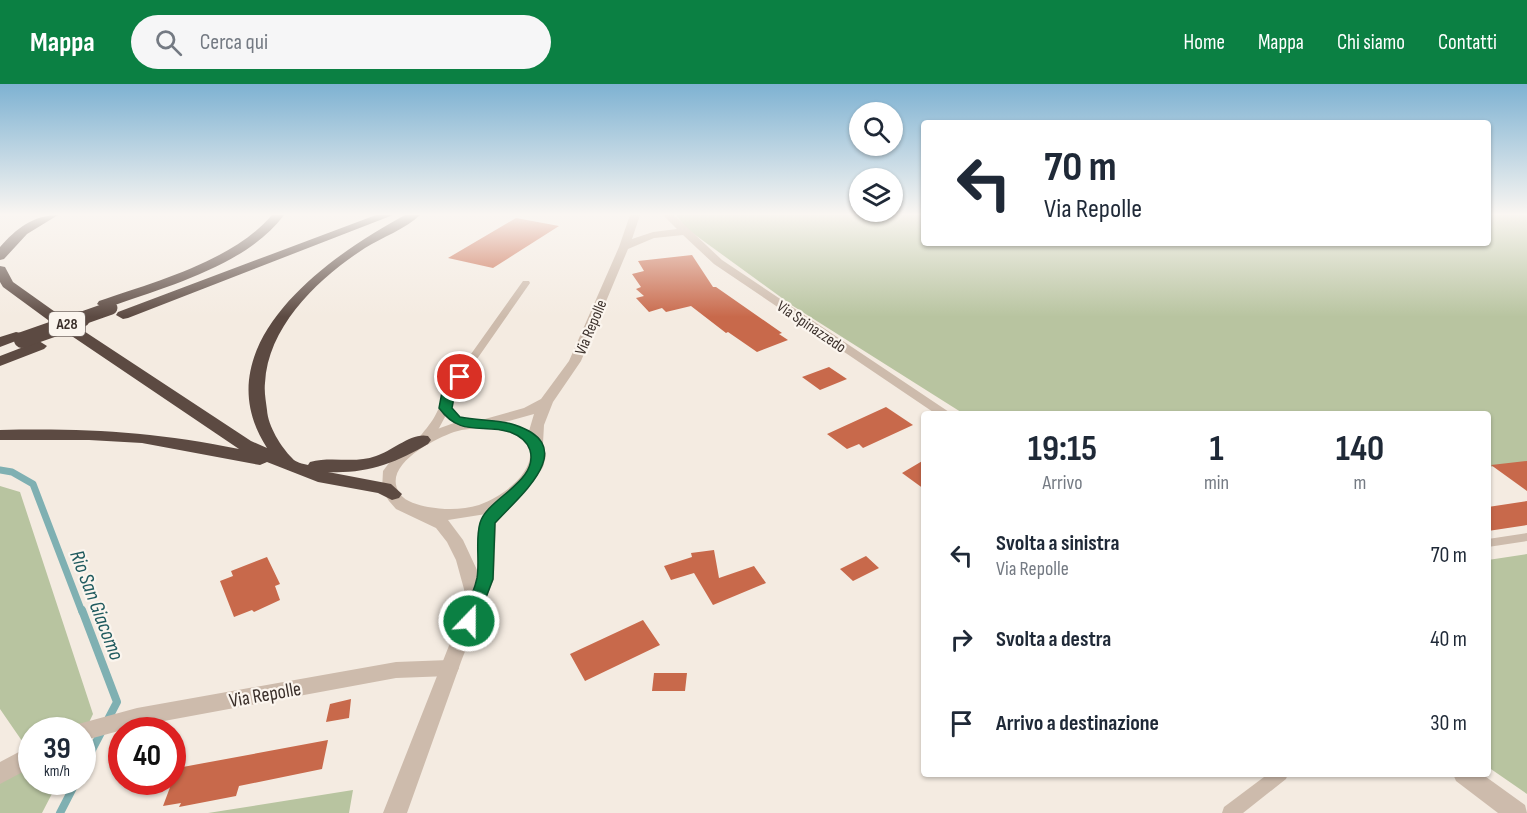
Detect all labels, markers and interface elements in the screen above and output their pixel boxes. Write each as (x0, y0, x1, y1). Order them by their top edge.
search box (131, 15, 551, 69)
text: Mappa (30, 26, 95, 59)
icon: search (152, 26, 185, 59)
text: Cerca qui (200, 29, 268, 56)
text: Home (1184, 30, 1225, 55)
text: Mappa (1258, 30, 1304, 55)
text: Chi siamo (1337, 30, 1405, 55)
text: Contatti (1438, 30, 1497, 55)
map controls (849, 102, 903, 222)
button: search (849, 102, 903, 156)
text: 70 m (1044, 142, 1117, 193)
icon: left (945, 144, 1023, 222)
button: layers (849, 168, 903, 222)
text: Via Repolle (1044, 193, 1142, 225)
street label: Via Repolle (571, 297, 611, 358)
street label: Via Spinazzedo (773, 297, 849, 357)
road number: A28 (49, 312, 85, 336)
pin (434, 351, 485, 402)
icon: arrive (443, 360, 476, 393)
text: 19:15 (1028, 428, 1097, 471)
text: 1 (1209, 428, 1224, 471)
text: 140 (1336, 428, 1384, 471)
text: Arrivo (1042, 471, 1082, 495)
text: min (1204, 471, 1229, 495)
text: m (1354, 471, 1366, 495)
text: Svolta a sinistra (996, 530, 1119, 557)
icon: left (945, 539, 978, 572)
text: 70 m (1431, 542, 1467, 569)
water label: Rio San Giacomo (64, 547, 129, 664)
text: Via Repolle (996, 557, 1069, 581)
position arrow (437, 589, 501, 653)
icon: right (945, 623, 978, 656)
text: Svolta a destra (996, 626, 1111, 653)
text: 40 m (1430, 626, 1467, 653)
street label: Via Repolle (227, 677, 303, 713)
icon: arrive (945, 707, 978, 740)
text: Arrivo a destinazione (996, 710, 1159, 737)
text: 30 m (1430, 710, 1467, 737)
speed limit sign: 40 (108, 717, 186, 795)
text: 39 (43, 731, 71, 767)
text: km/h (44, 762, 70, 781)

